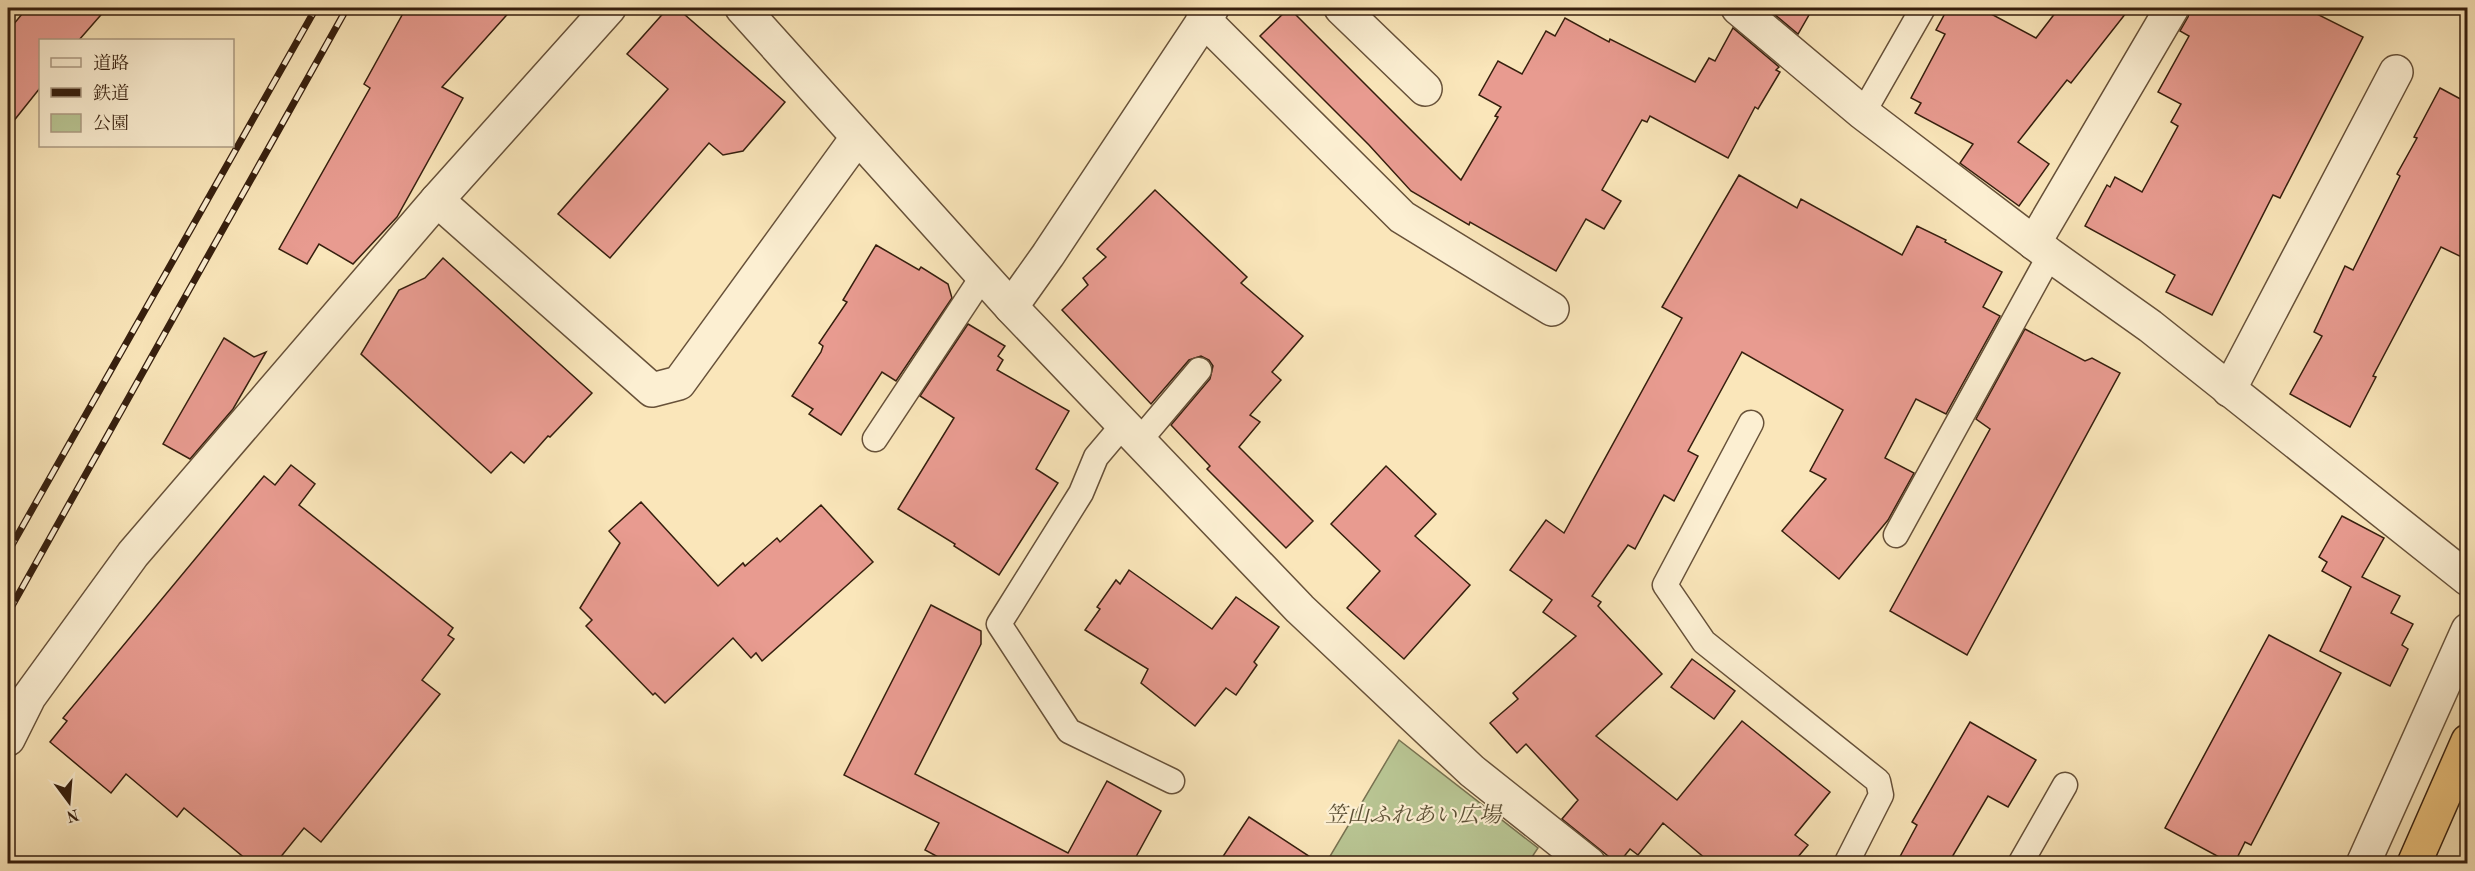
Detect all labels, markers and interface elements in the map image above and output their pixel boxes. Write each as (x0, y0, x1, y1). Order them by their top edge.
legend (39, 39, 234, 147)
text: 道路 (93, 53, 129, 73)
text: 鉄道 (93, 83, 129, 103)
text: 公園 (93, 114, 129, 133)
north arrow (39, 772, 99, 832)
park label: 笠山ふれあい広場 (1325, 803, 1503, 827)
text: N (64, 805, 81, 824)

